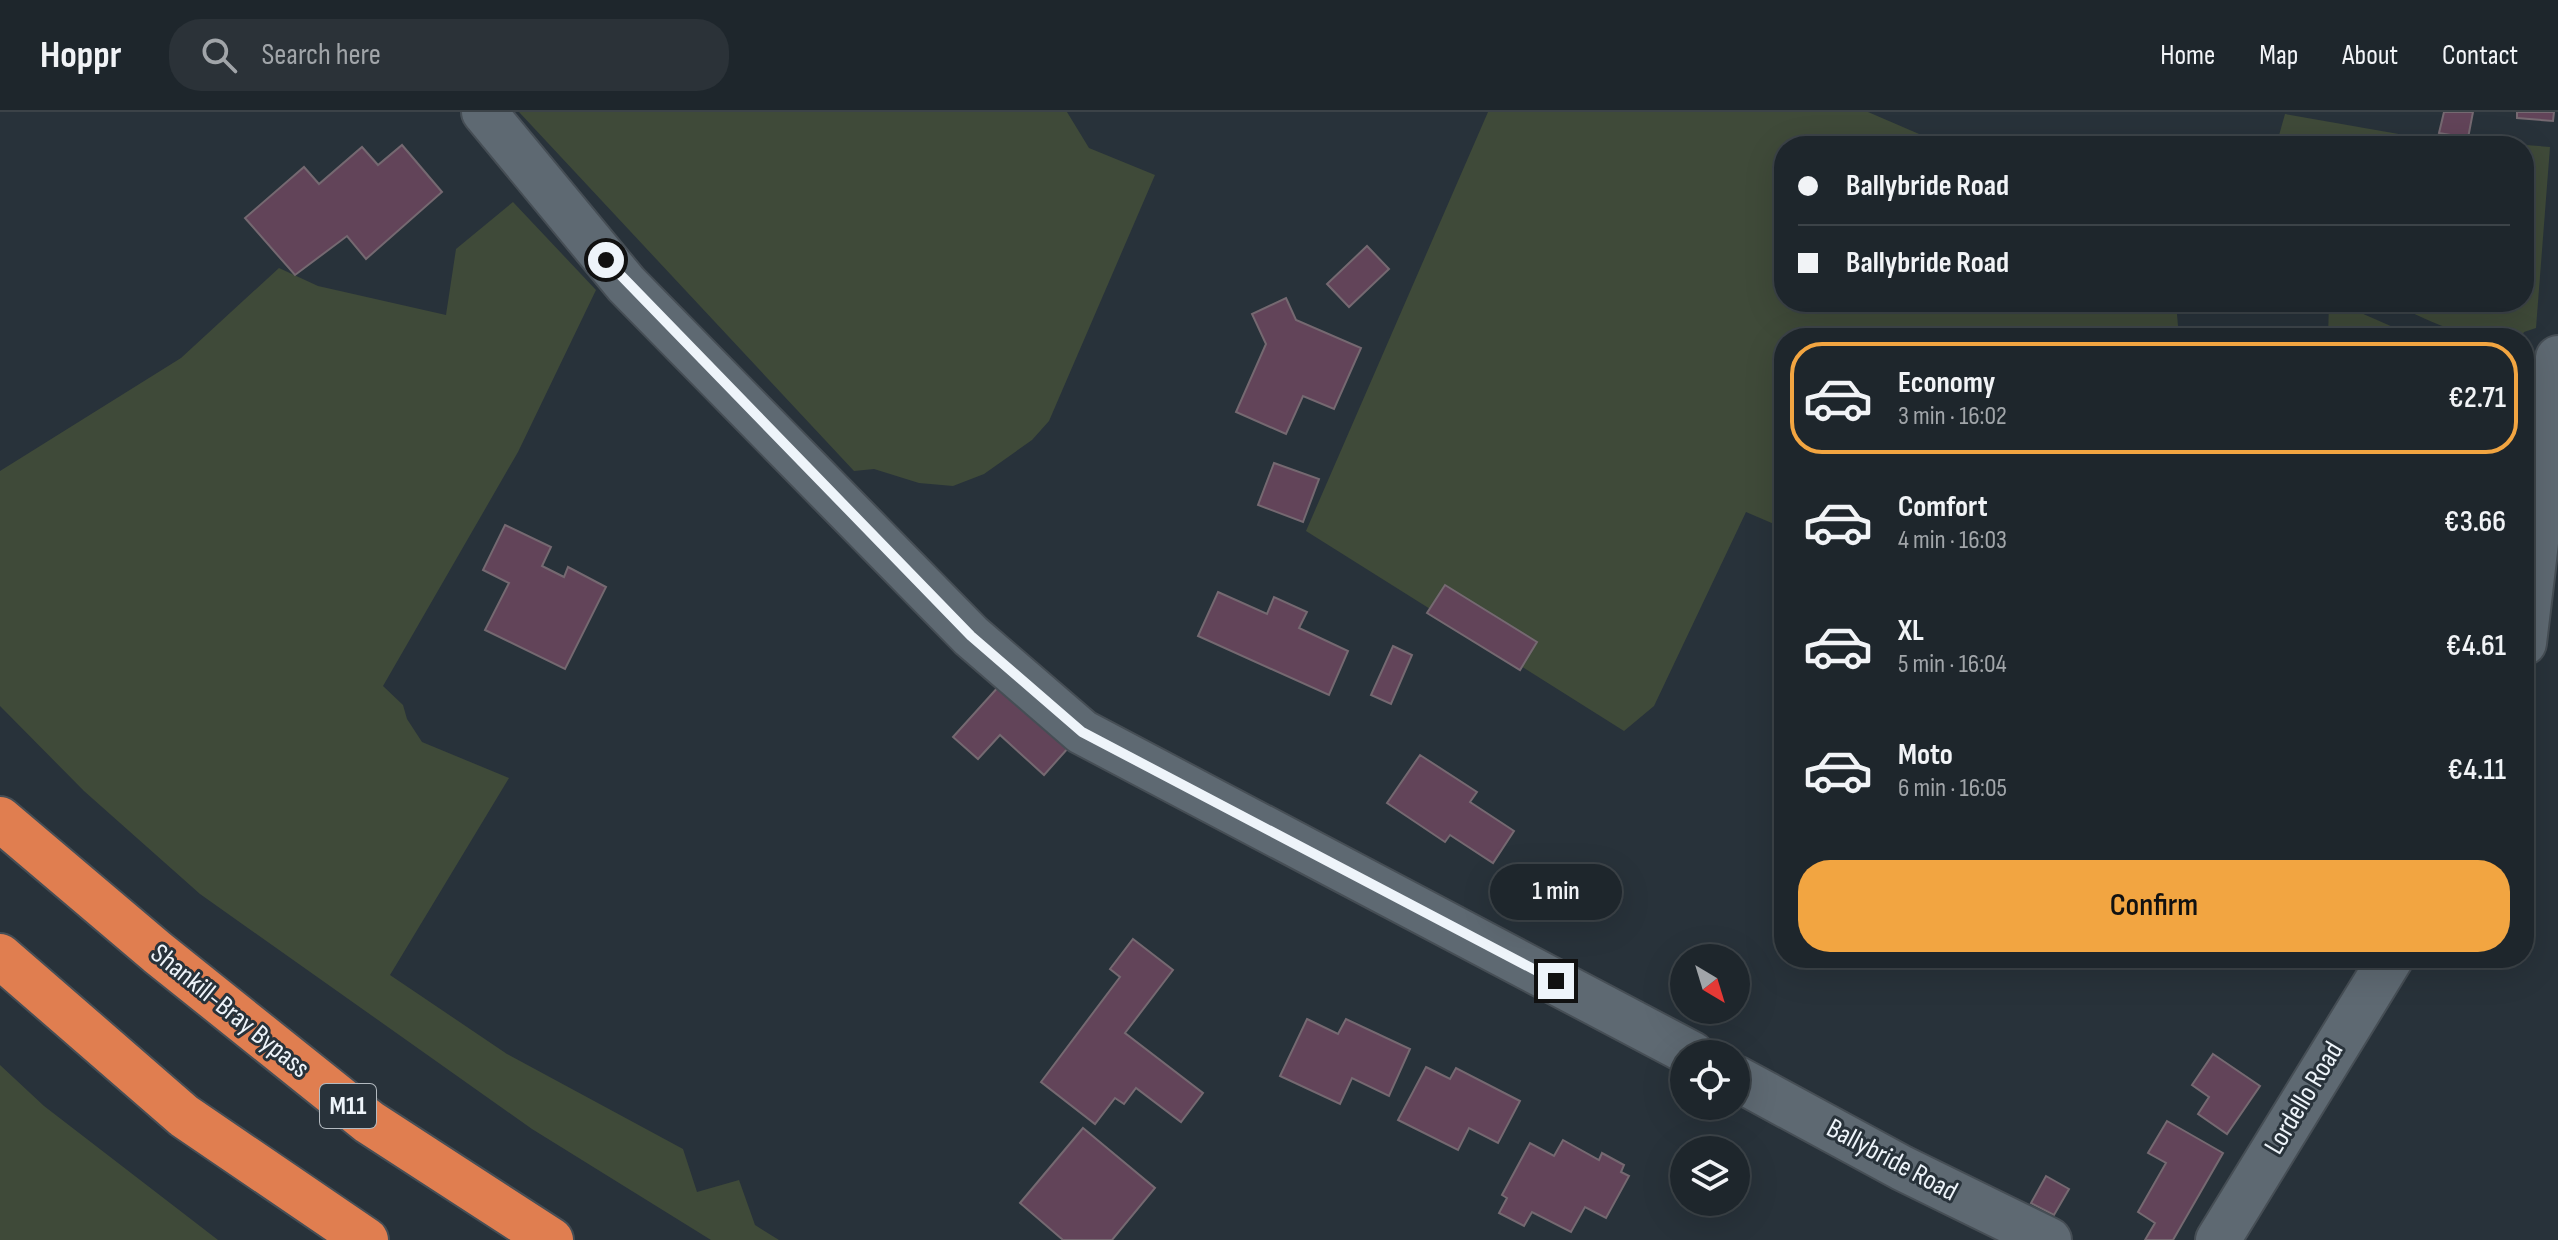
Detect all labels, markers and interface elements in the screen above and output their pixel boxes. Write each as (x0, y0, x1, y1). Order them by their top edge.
search box (169, 19, 729, 91)
text: Hoppr (40, 33, 121, 78)
icon: search (197, 33, 241, 77)
text: Search here (261, 37, 381, 73)
text: Home (2160, 39, 2215, 72)
text: Map (2259, 39, 2298, 72)
text: About (2342, 39, 2398, 72)
text: Contact (2442, 39, 2518, 72)
text: Ballybride Road (1846, 168, 2009, 204)
route start (588, 242, 624, 278)
text: Ballybride Road (1846, 245, 2009, 281)
icon: car (1802, 362, 1874, 434)
text: Economy (1898, 365, 1995, 401)
text: €2.71 (2448, 380, 2506, 416)
text: 3 min · 16:02 (1898, 401, 2007, 432)
icon: car (1802, 486, 1874, 558)
text: Comfort (1898, 489, 1988, 525)
text: €3.66 (2444, 504, 2506, 540)
text: 4 min · 16:03 (1898, 525, 2007, 556)
icon: car (1802, 610, 1874, 682)
text: XL (1898, 613, 1924, 649)
text: €4.61 (2446, 628, 2506, 664)
text: 5 min · 16:04 (1898, 649, 2007, 680)
icon: car (1802, 734, 1874, 806)
text: Moto (1898, 737, 1953, 773)
text: €4.11 (2447, 752, 2506, 788)
text: 6 min · 16:05 (1898, 773, 2007, 804)
button: Confirm (1798, 860, 2510, 952)
callout: 1 min (1490, 865, 1622, 921)
text: 1 min (1532, 876, 1580, 907)
street label: Shankill-Bray Bypass (144, 937, 316, 1085)
north arrow (1670, 944, 1750, 1024)
map controls (1670, 944, 1750, 1216)
route end (1538, 963, 1574, 999)
street label: Lordello Road (2258, 1036, 2350, 1160)
button: locate (1670, 1040, 1750, 1120)
road number: M11 (320, 1084, 376, 1128)
street label: Ballybride Road (1821, 1112, 1963, 1208)
button: layers (1670, 1136, 1750, 1216)

